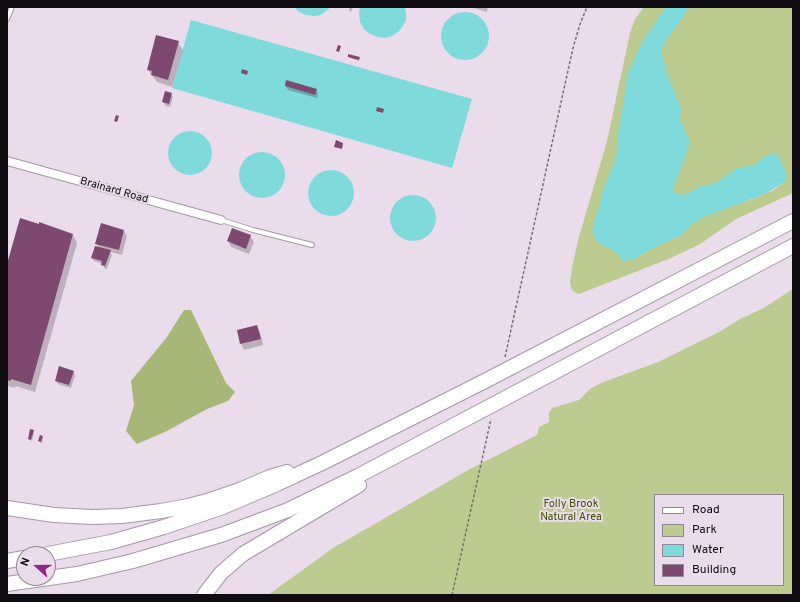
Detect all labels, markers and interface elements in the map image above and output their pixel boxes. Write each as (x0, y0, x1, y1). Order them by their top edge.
street label: Brainard Road (78, 175, 150, 207)
legend (654, 494, 784, 586)
park label: Folly Brook Natural Area (540, 498, 602, 524)
text: Road (692, 502, 720, 518)
text: Park (692, 522, 717, 538)
text: Water (692, 542, 724, 558)
north arrow (16, 546, 56, 586)
text: N (18, 556, 34, 568)
text: Building (692, 562, 736, 578)

